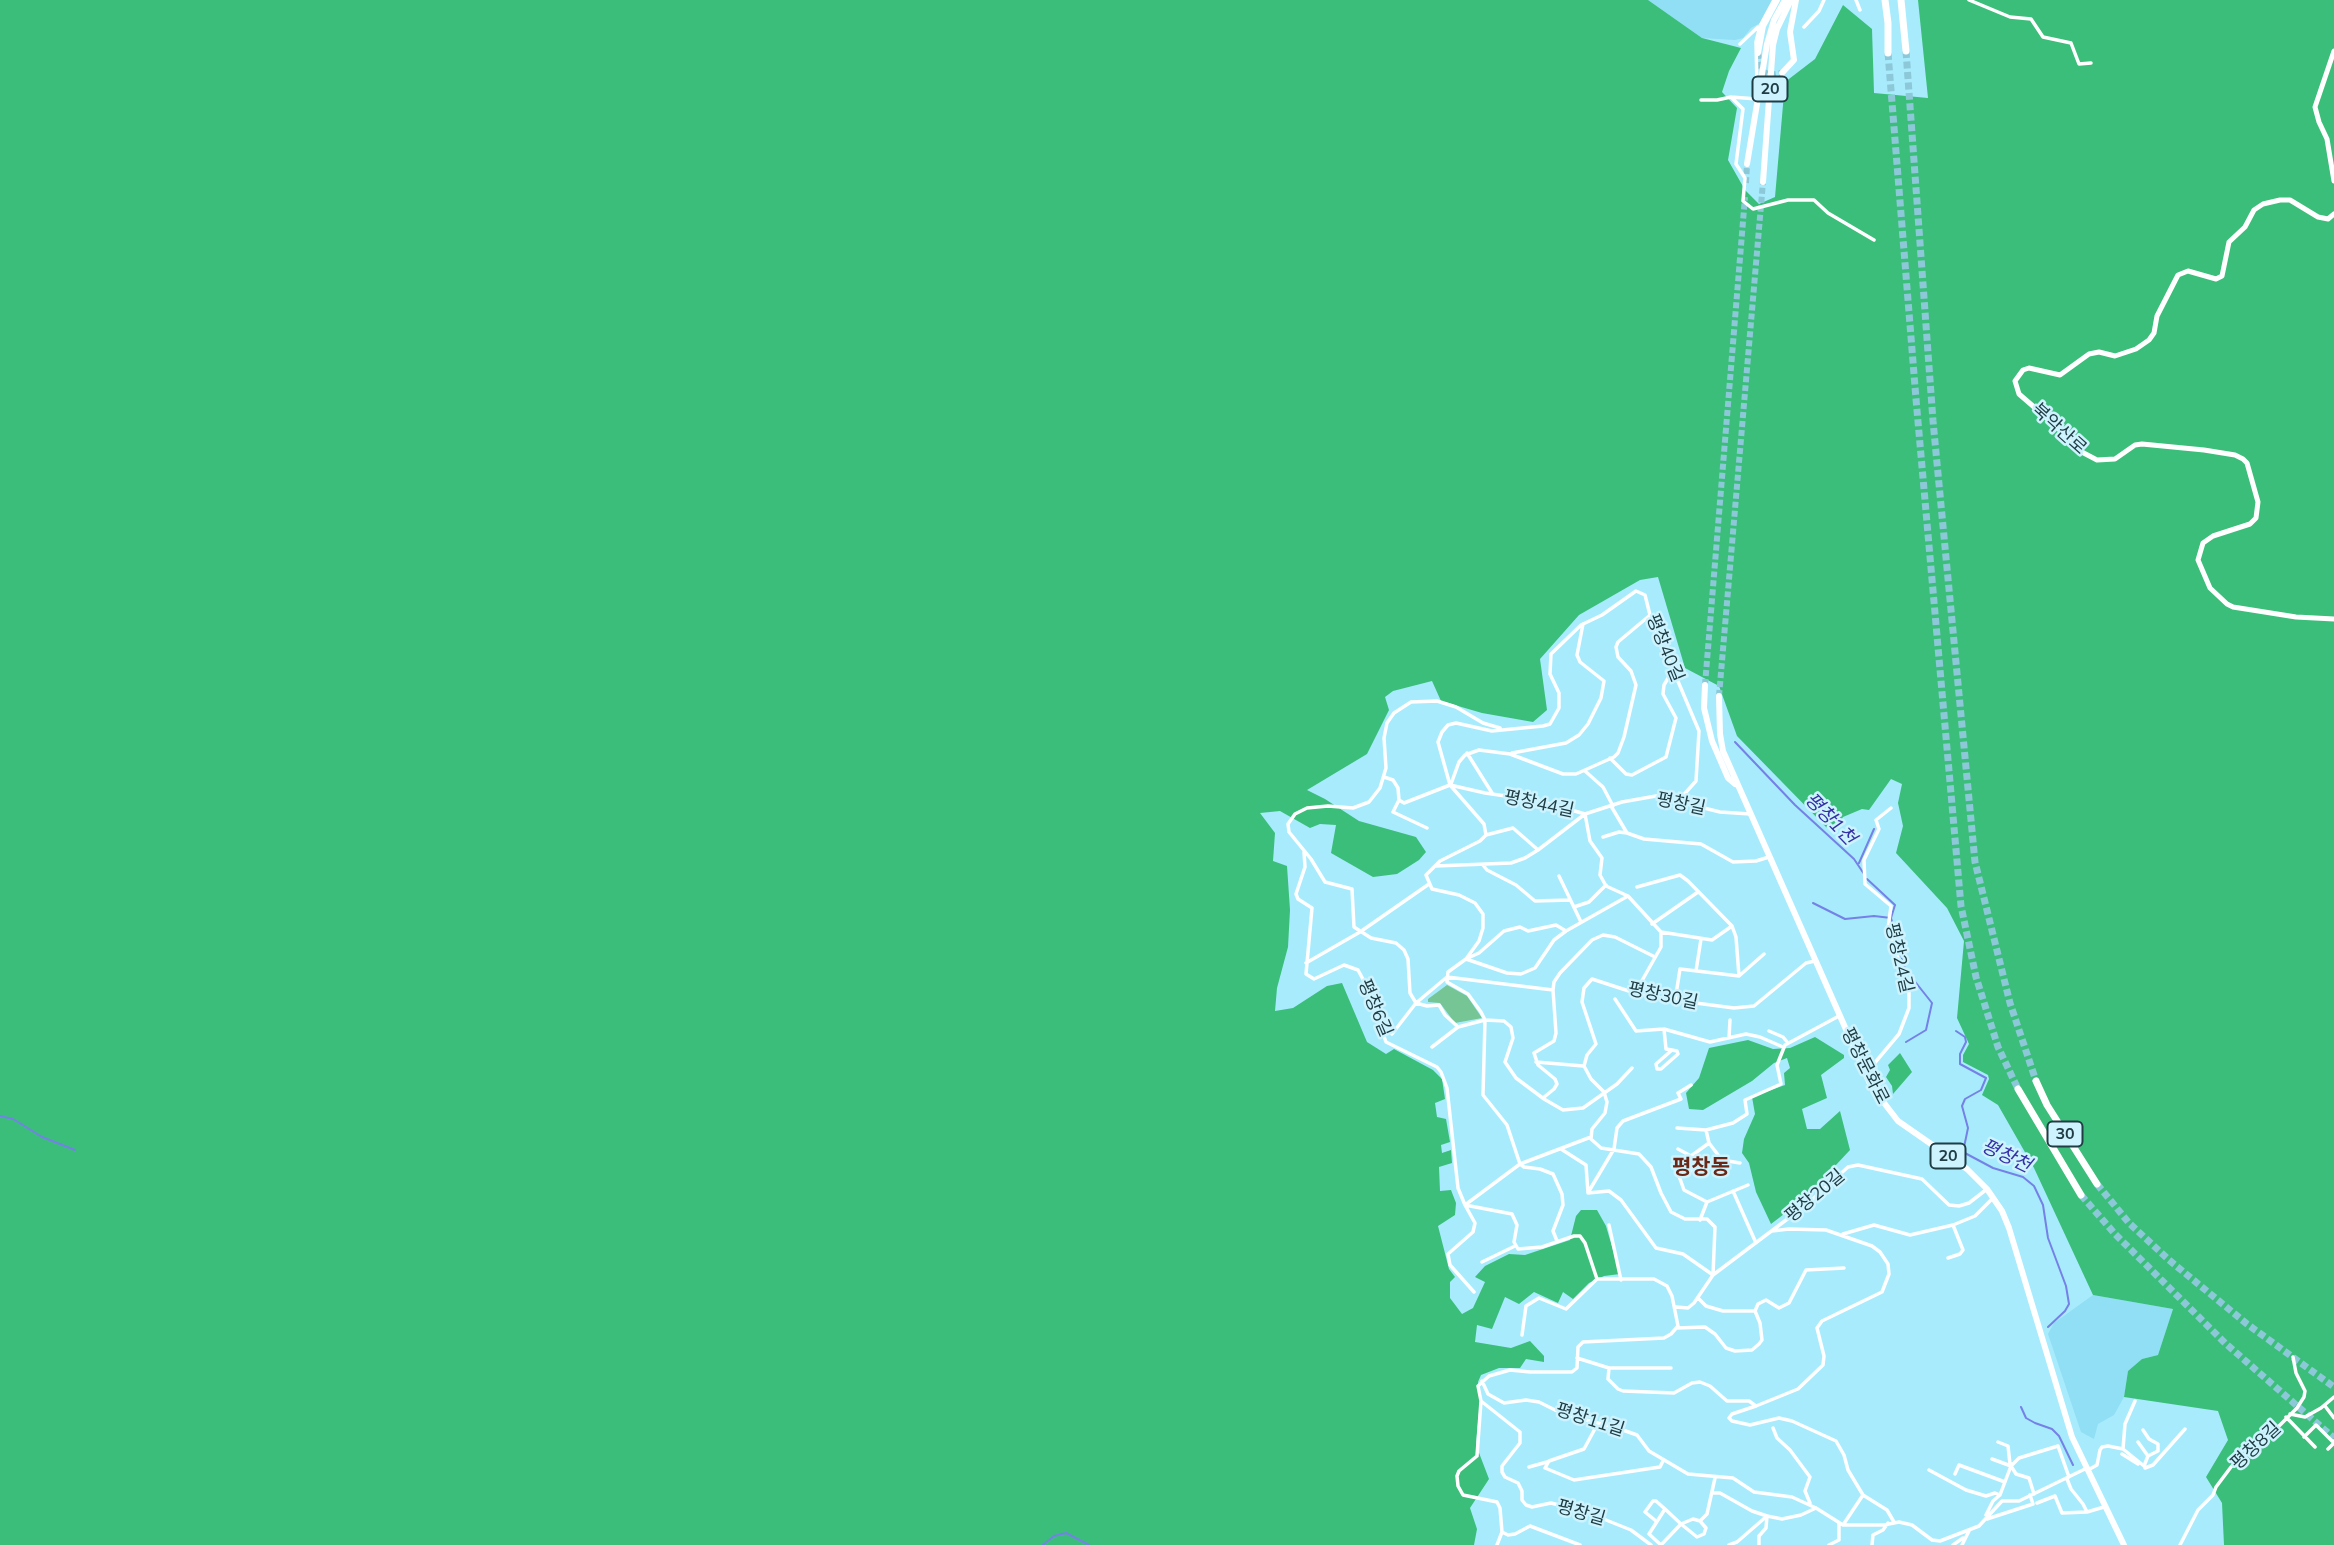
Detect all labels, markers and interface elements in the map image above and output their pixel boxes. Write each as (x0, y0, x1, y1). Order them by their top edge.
road number: 20 (1752, 76, 1788, 102)
street label: 북악산로 (2027, 399, 2091, 459)
street label: 평창40길 (1642, 611, 1688, 685)
street label: 평창44길 (1502, 786, 1576, 822)
street label: 평창길 (1654, 788, 1708, 820)
water label: 평창1천 (1800, 788, 1860, 850)
street label: 평창24길 (1880, 921, 1918, 995)
street label: 평창6길 (1353, 976, 1397, 1040)
street label: 평창30길 (1626, 978, 1700, 1014)
street label: 평창문화로 (1837, 1024, 1893, 1108)
road number: 30 (2048, 1122, 2082, 1146)
water label: 평창천 (1977, 1135, 2035, 1177)
road number: 20 (1930, 1144, 1966, 1168)
district label: 평창동 (1672, 1155, 1730, 1181)
street label: 평창20길 (1781, 1165, 1849, 1227)
street label: 평창11길 (1553, 1399, 1627, 1441)
street label: 평창8길 (2227, 1417, 2285, 1475)
street label: 평창길 (1554, 1496, 1608, 1530)

